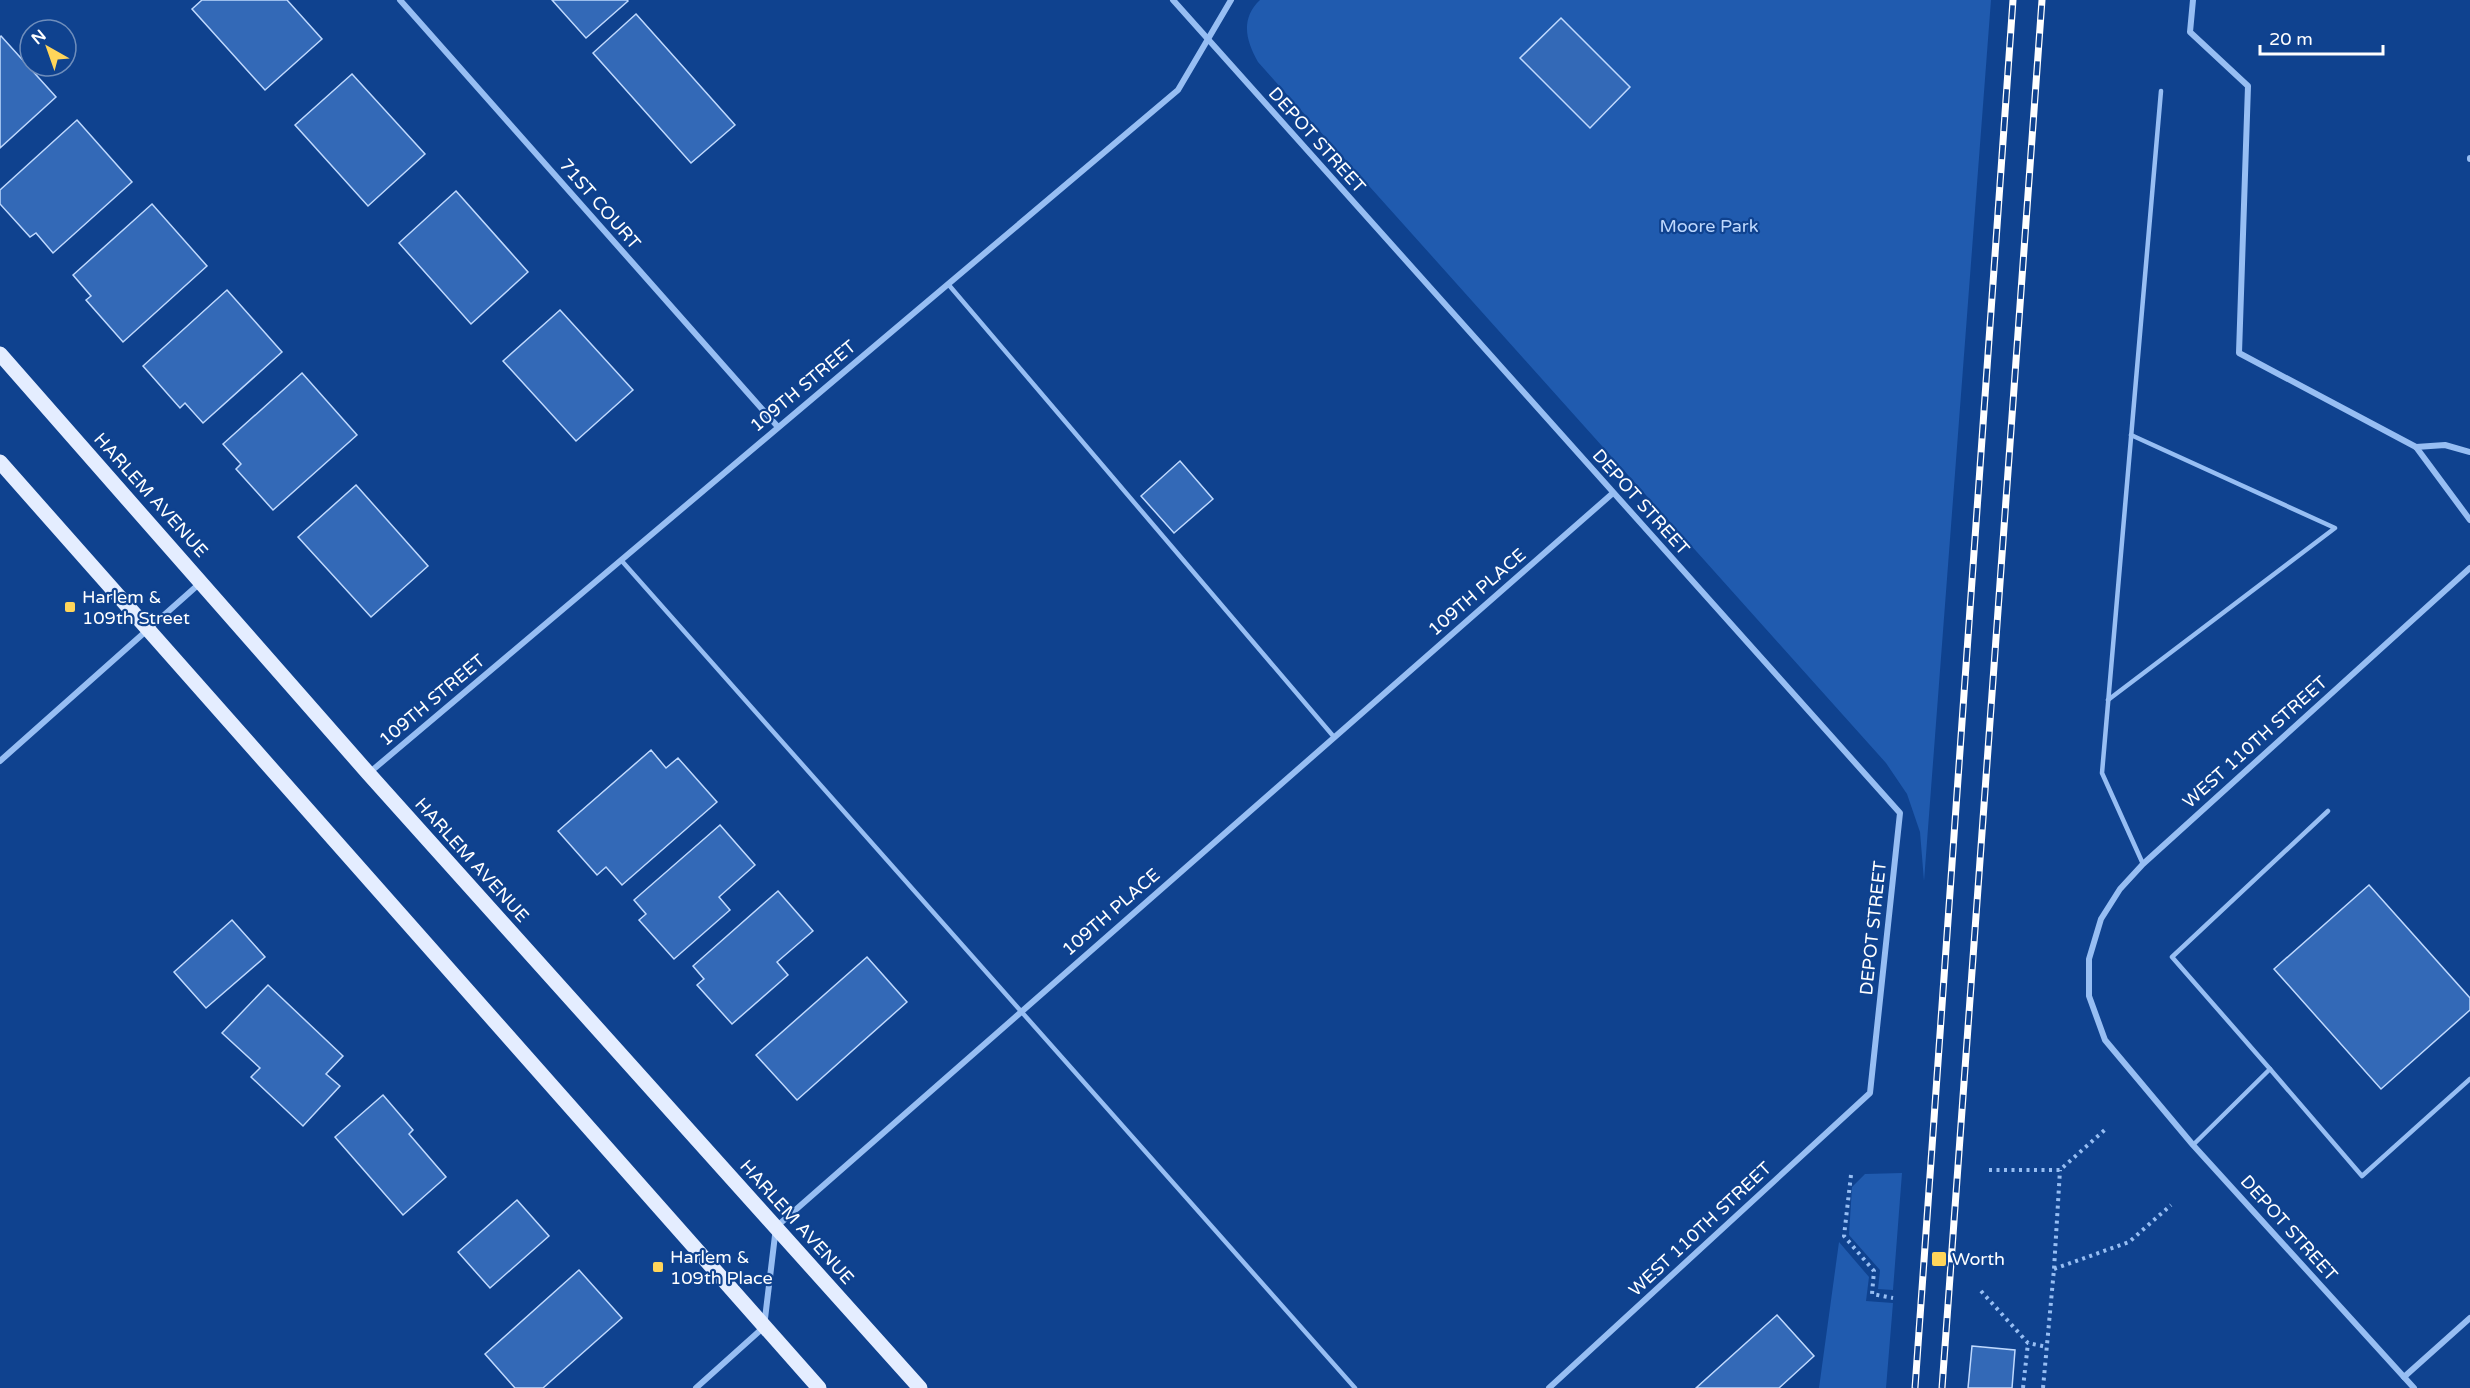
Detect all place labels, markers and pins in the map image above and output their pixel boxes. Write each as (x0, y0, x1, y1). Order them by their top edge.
place label: Harlem & 109th Street (82, 586, 190, 629)
marker: Harlem & 109th Street (63, 600, 77, 614)
place label: Harlem & 109th Place (670, 1246, 773, 1289)
place label: Worth (1952, 1248, 2005, 1270)
marker: Worth (1930, 1250, 1948, 1268)
marker: Harlem & 109th Place (651, 1260, 665, 1274)

